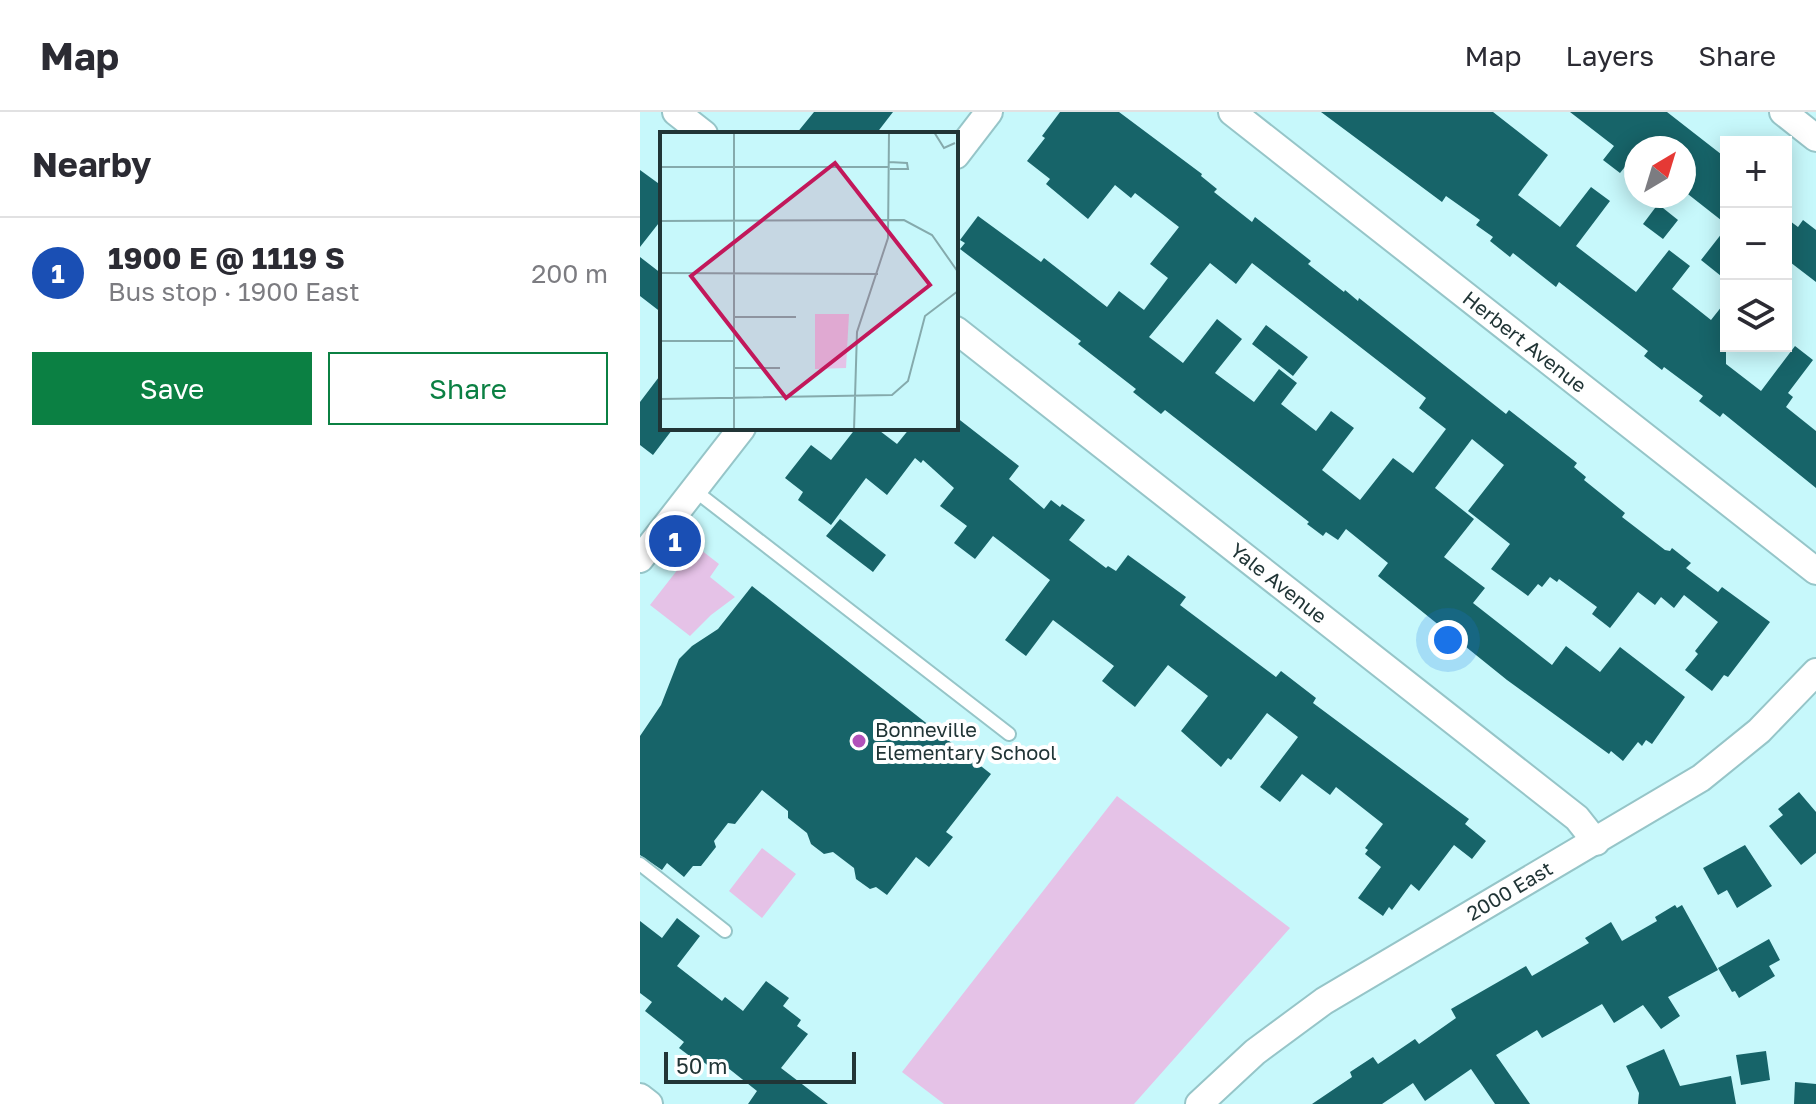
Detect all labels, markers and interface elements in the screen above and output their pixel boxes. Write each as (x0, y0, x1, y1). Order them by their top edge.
text: Map (40, 33, 119, 78)
text: Map (1464, 39, 1522, 72)
text: Layers (1566, 39, 1654, 72)
text: Share (1698, 39, 1776, 72)
inset map (660, 132, 958, 430)
north arrow (1624, 136, 1696, 208)
map controls (1720, 136, 1792, 352)
button: + (1720, 136, 1792, 208)
text: Nearby (32, 144, 152, 184)
button: − (1720, 208, 1792, 280)
text: 1900 E @ 1119 S (108, 240, 345, 276)
text: 1 (51, 258, 65, 289)
text: 200 m (531, 258, 608, 289)
text: Bus stop · 1900 East (108, 276, 360, 307)
button: layers (1720, 280, 1792, 352)
street label: Herbert Avenue (1459, 285, 1592, 397)
button: Save (32, 352, 312, 425)
button: Share (328, 352, 608, 425)
pin: 1 (649, 511, 701, 571)
street label: Yale Avenue (1226, 537, 1332, 628)
your location (1428, 620, 1468, 660)
place label: Bonneville Elementary School (875, 717, 1057, 764)
marker: Bonneville Elementary School (850, 732, 868, 750)
street label: 2000 East (1462, 856, 1557, 925)
scale bar (664, 1048, 856, 1084)
text: 50 m (676, 1052, 727, 1079)

